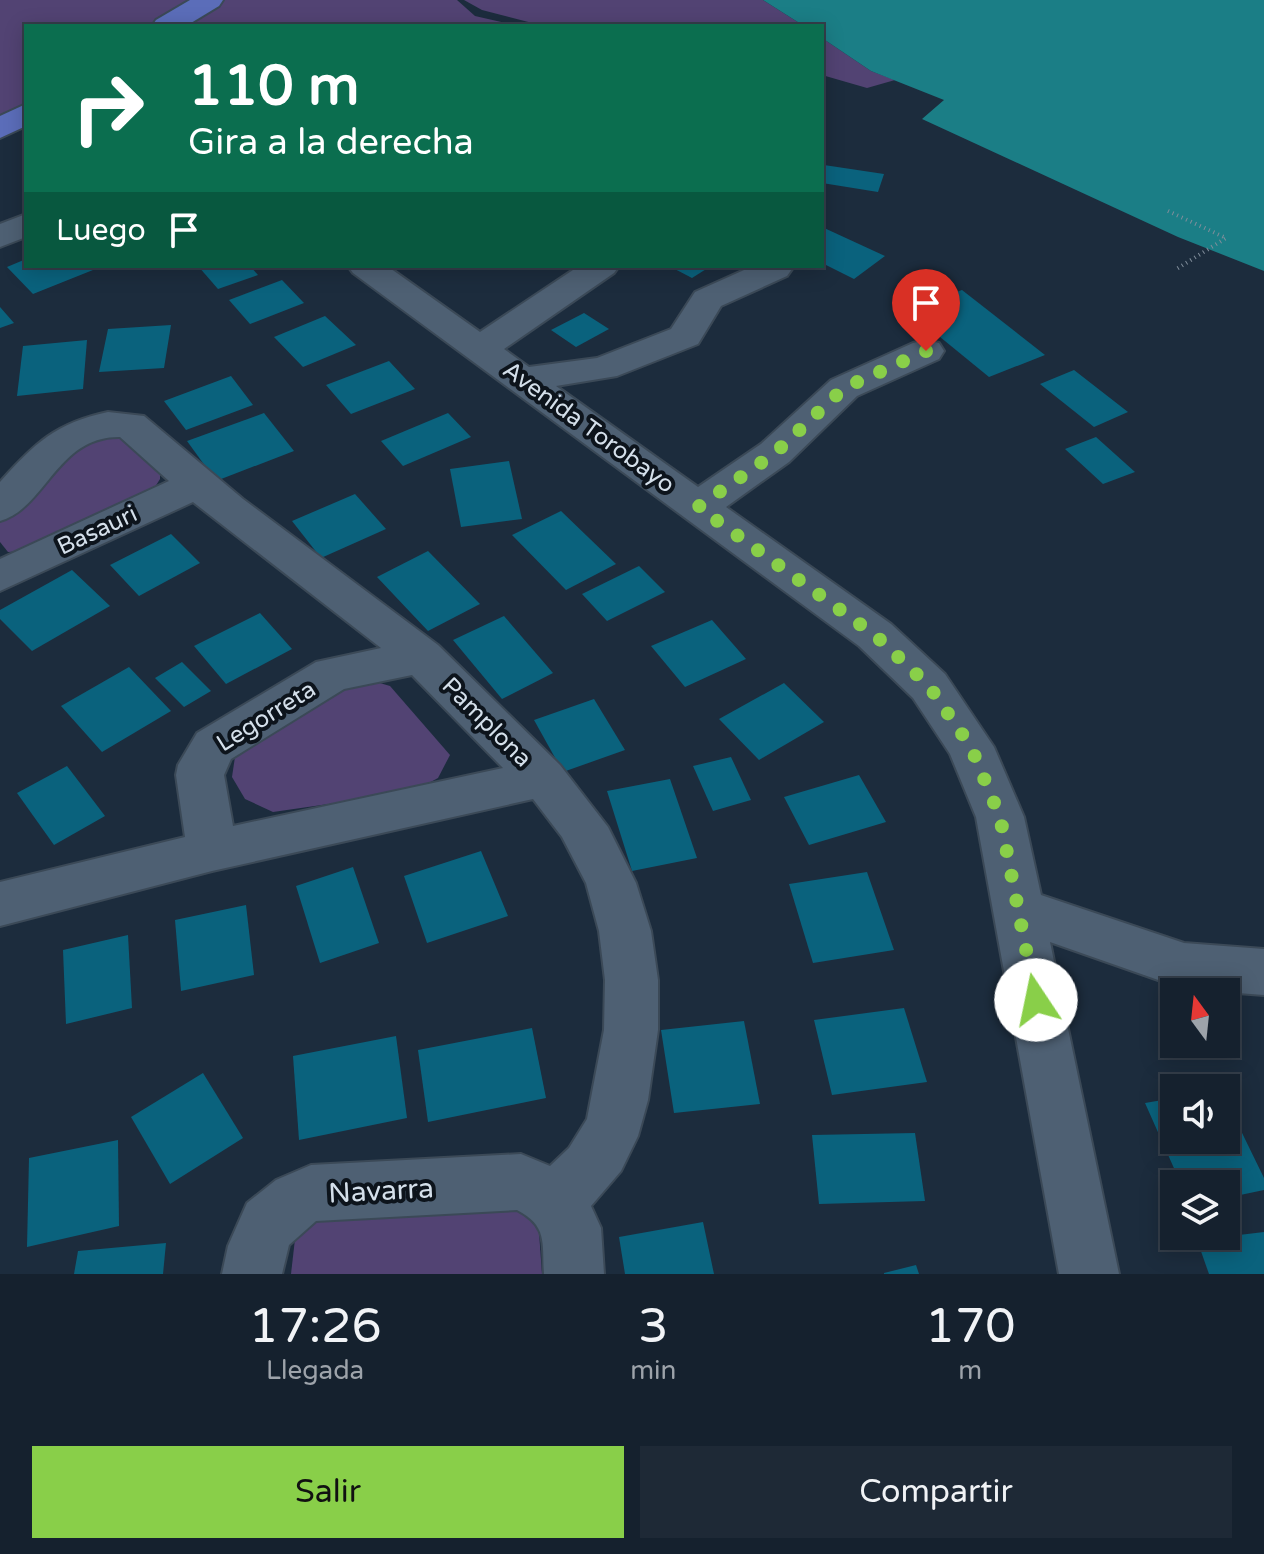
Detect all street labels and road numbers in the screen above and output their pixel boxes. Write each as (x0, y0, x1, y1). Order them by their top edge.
street label: Avenida Torobayo (497, 355, 680, 500)
street label: Basauri (53, 499, 142, 562)
street label: Pamplona (436, 671, 538, 773)
street label: Legorreta (211, 675, 321, 758)
street label: Navarra (327, 1171, 435, 1211)

